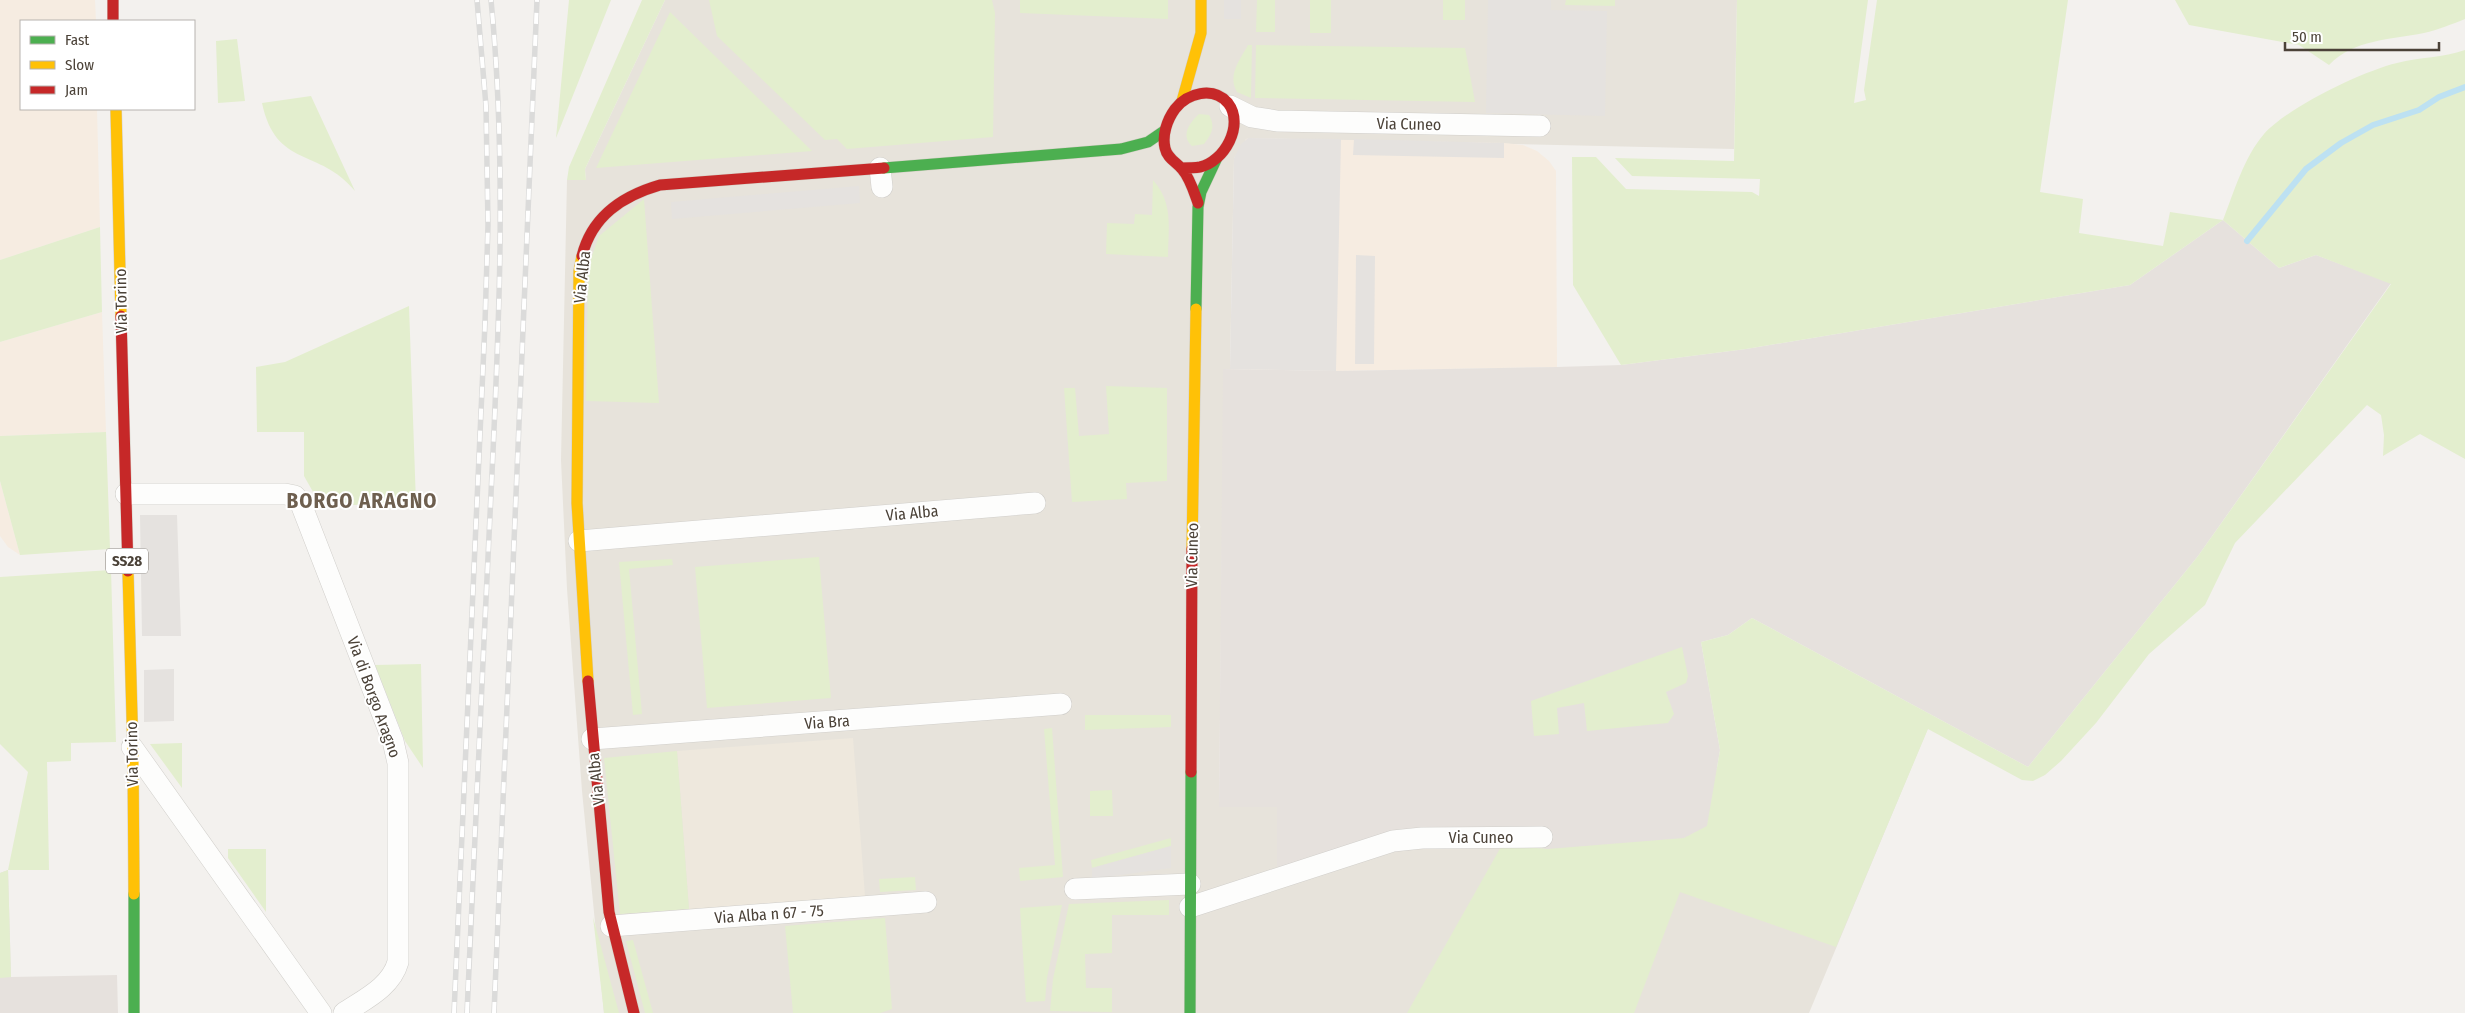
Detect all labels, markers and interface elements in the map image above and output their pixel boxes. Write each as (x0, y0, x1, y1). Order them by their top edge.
legend (20, 20, 195, 110)
scale bar (2285, 20, 2439, 52)
text: 50 m (2292, 28, 2322, 46)
text: Fast (65, 31, 89, 49)
text: Slow (65, 56, 94, 74)
text: Jam (65, 81, 88, 99)
street label: Via Cuneo (1376, 114, 1442, 134)
street label: Via Alba (570, 250, 594, 304)
street label: Via Torino (111, 268, 131, 334)
district label: BORGO ARAGNO (286, 488, 438, 514)
street label: Via Alba (885, 501, 939, 525)
street label: Via Cuneo (1182, 522, 1202, 588)
road number: SS28 (106, 548, 148, 574)
street label: Via di Borgo Aragno (343, 634, 405, 760)
street label: Via Bra (804, 711, 850, 733)
street label: Via Torino (122, 721, 142, 787)
street label: Via Alba (584, 752, 608, 806)
street label: Via Cuneo (1449, 828, 1513, 847)
street label: Via Alba n 67 - 75 (714, 901, 824, 927)

